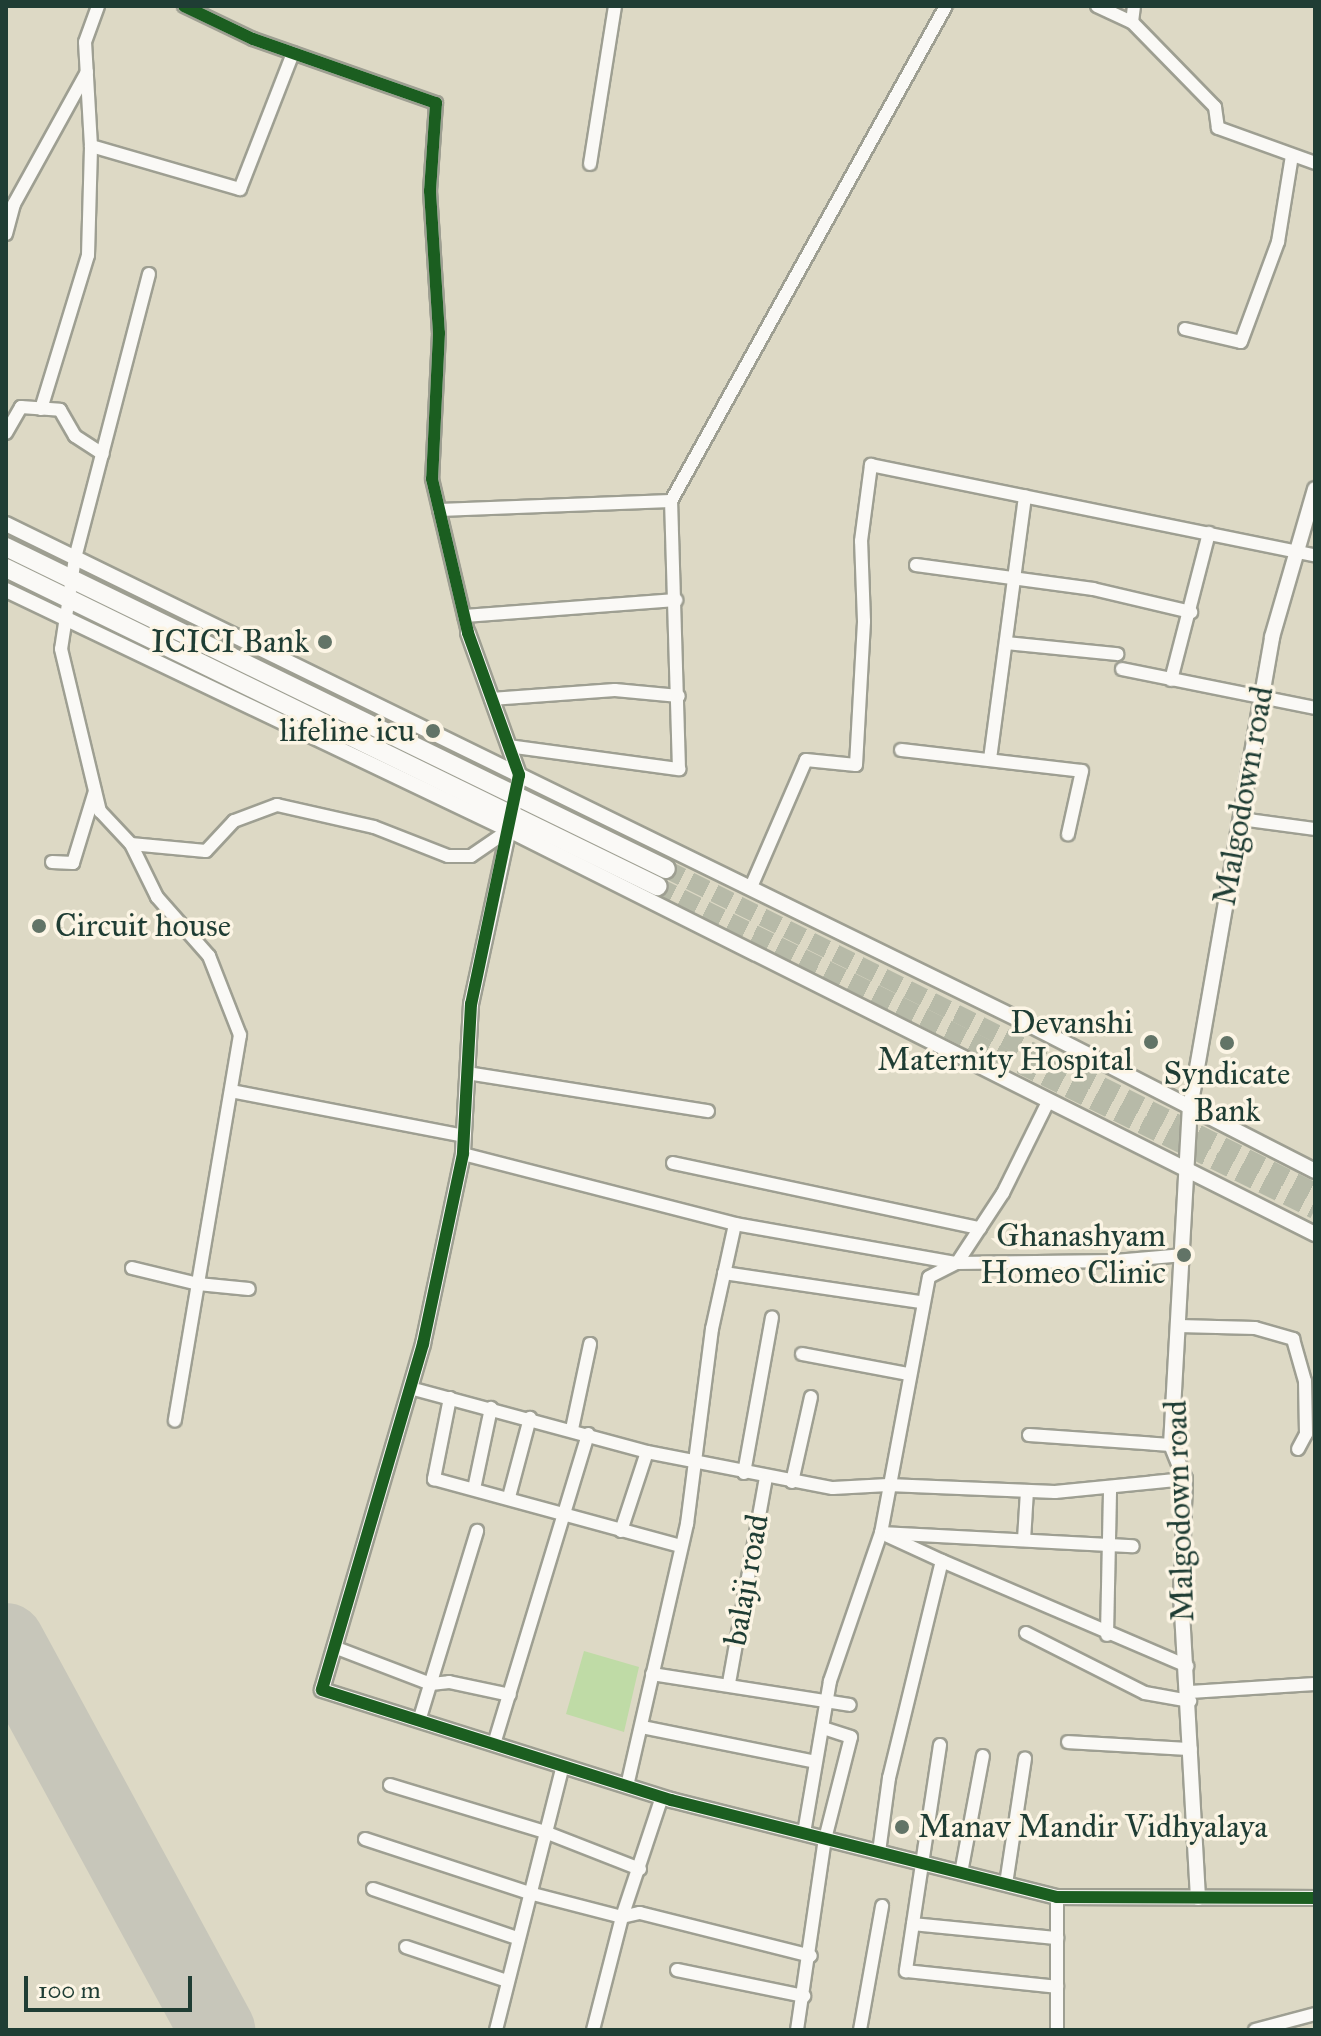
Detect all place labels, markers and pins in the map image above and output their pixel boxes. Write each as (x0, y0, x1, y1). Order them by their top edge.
place label: ICICI Bank (151, 623, 309, 661)
marker: ICICI Bank (316, 633, 334, 651)
place label: lifeline icu (280, 712, 415, 750)
marker: lifeline icu (422, 720, 444, 742)
place label: Circuit house (55, 907, 231, 945)
marker: Circuit house (30, 917, 48, 935)
place label: Devanshi Maternity Hospital (877, 1005, 1133, 1080)
marker: Devanshi Maternity Hospital (1140, 1031, 1162, 1053)
marker: Syndicate Bank (1218, 1034, 1236, 1052)
place label: Syndicate Bank (1164, 1056, 1290, 1131)
place label: Ghanashyam Homeo Clinic (980, 1218, 1166, 1293)
marker: Ghanashyam Homeo Clinic (1173, 1244, 1195, 1266)
place label: Manav Mandir Vidhyalaya (918, 1808, 1268, 1846)
marker: Manav Mandir Vidhyalaya (893, 1818, 911, 1836)

